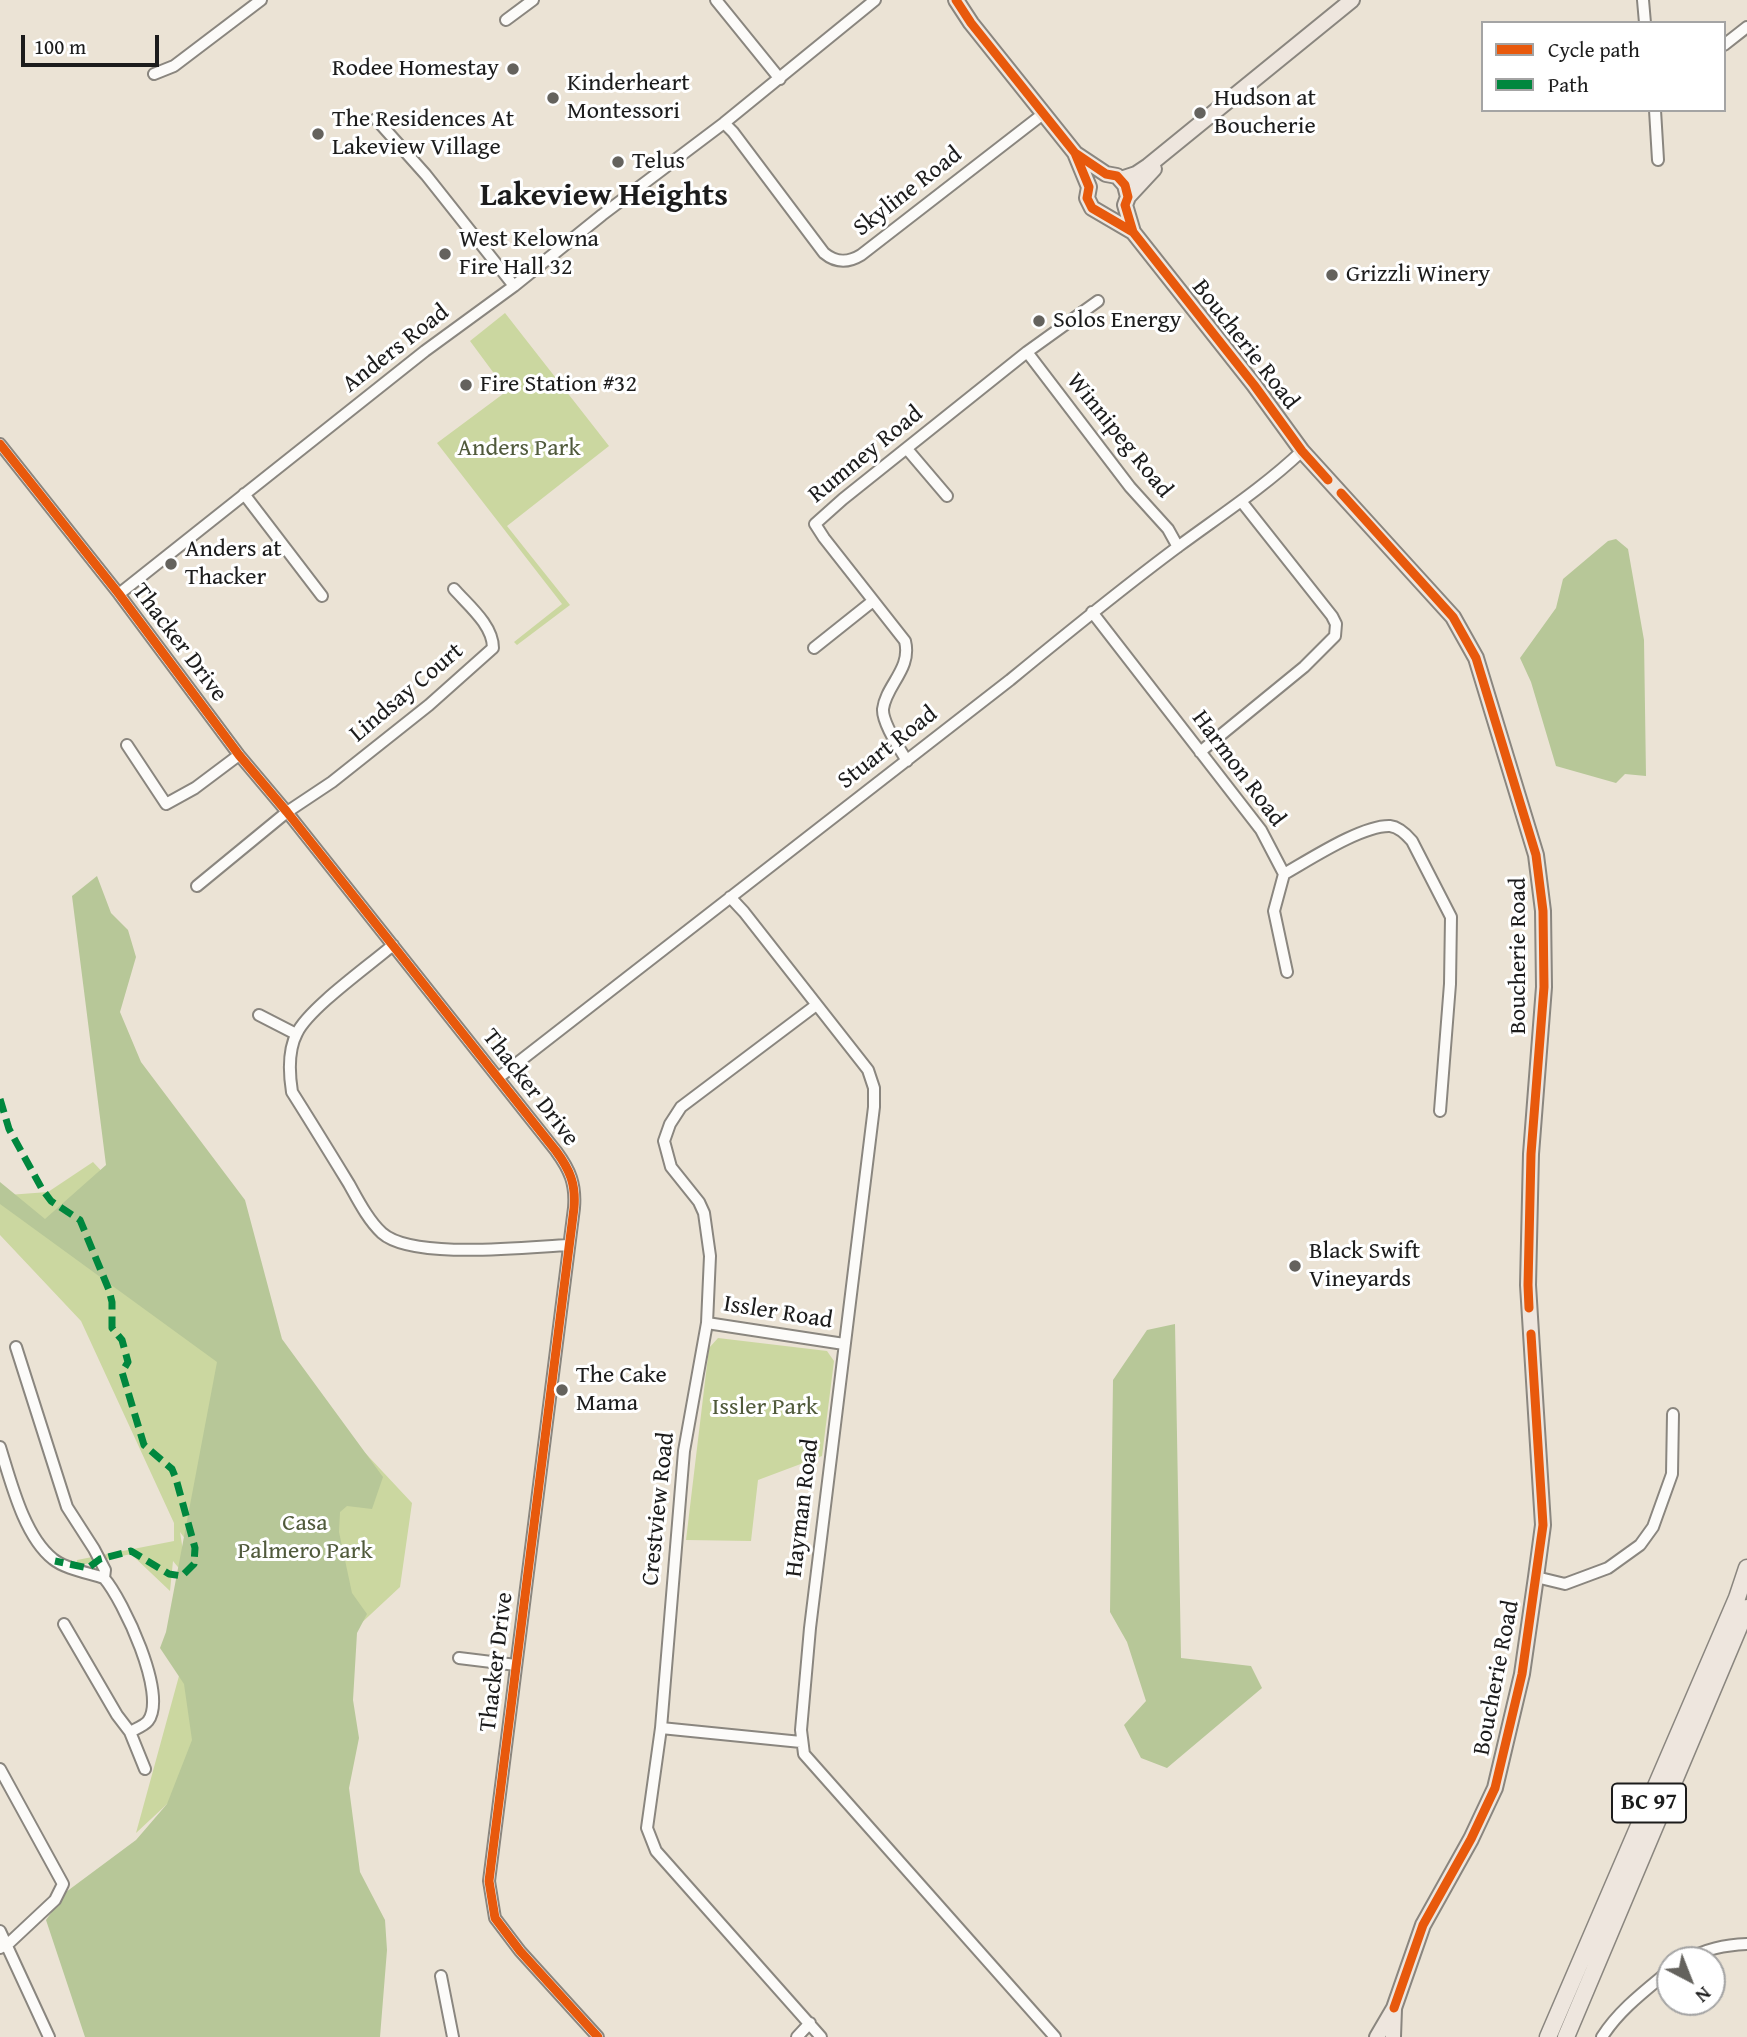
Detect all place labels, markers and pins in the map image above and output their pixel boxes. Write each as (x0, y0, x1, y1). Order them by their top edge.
place label: Rodee Homestay (332, 55, 499, 83)
marker: Rodee Homestay (505, 61, 521, 77)
place label: Kinderheart Montessori (567, 70, 690, 126)
place label: Hudson at Boucherie (1214, 85, 1316, 141)
marker: Kinderheart Montessori (545, 90, 561, 106)
marker: Hudson at Boucherie (1192, 105, 1208, 121)
place label: The Residences At Lakeview Village (332, 106, 514, 162)
marker: The Residences At Lakeview Village (310, 126, 326, 142)
place label: Telus (632, 148, 685, 176)
marker: Telus (610, 154, 626, 170)
place label: West Kelowna Fire Hall 32 (459, 226, 599, 282)
marker: West Kelowna Fire Hall 32 (437, 246, 453, 262)
place label: Grizzli Winery (1346, 261, 1490, 289)
marker: Grizzli Winery (1324, 267, 1340, 283)
place label: Solos Energy (1053, 307, 1181, 335)
marker: Solos Energy (1031, 313, 1047, 329)
place label: Fire Station #32 (480, 371, 637, 399)
marker: Fire Station #32 (458, 377, 474, 393)
place label: Anders at Thacker (185, 536, 282, 592)
marker: Anders at Thacker (163, 556, 179, 572)
place label: Black Swift Vineyards (1309, 1238, 1420, 1294)
marker: Black Swift Vineyards (1287, 1258, 1303, 1274)
place label: The Cake Mama (576, 1362, 667, 1418)
marker: The Cake Mama (554, 1382, 570, 1398)

